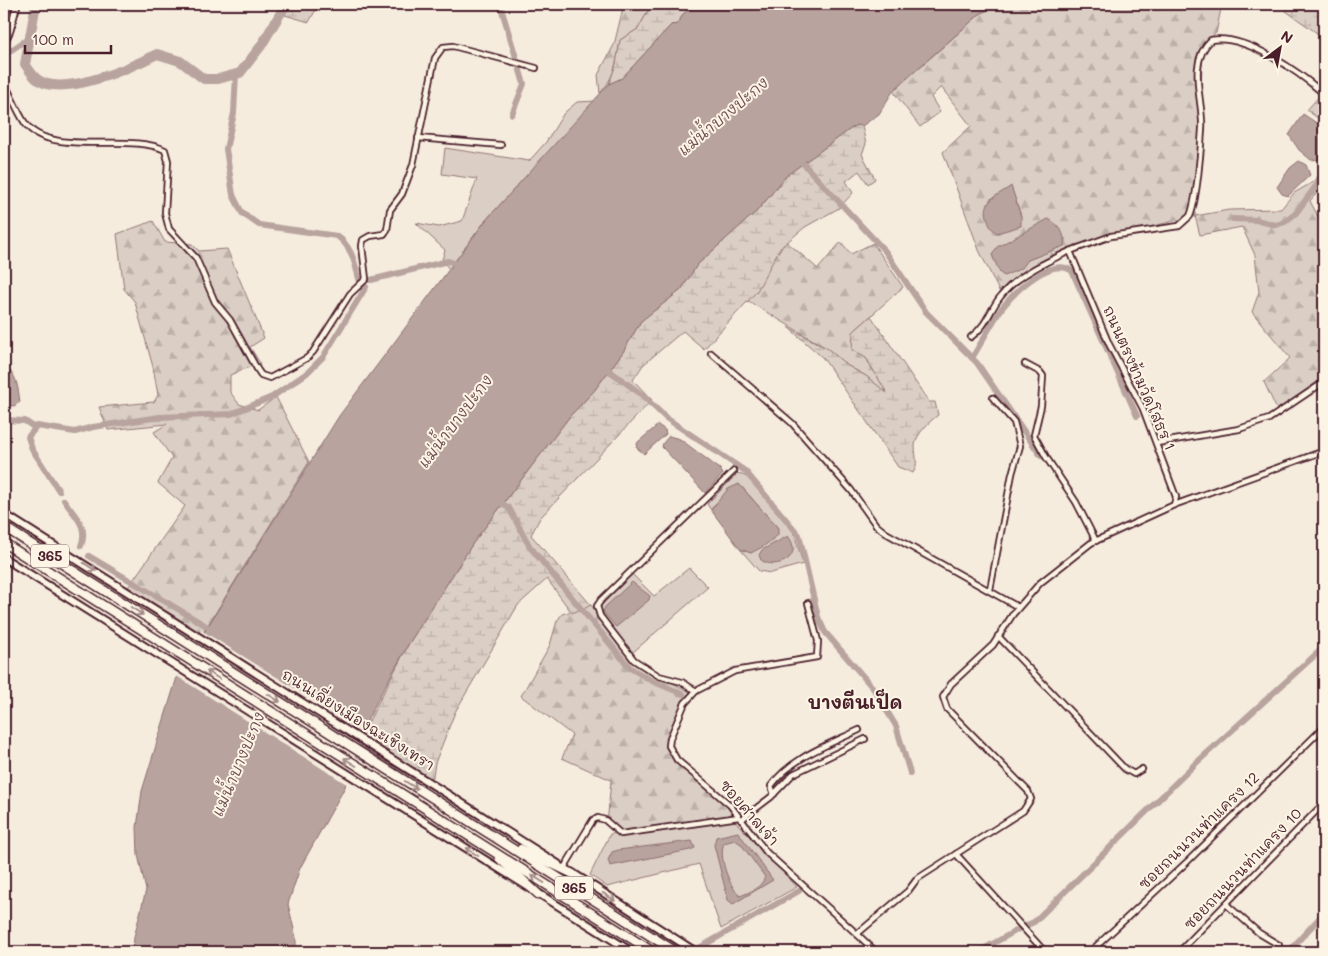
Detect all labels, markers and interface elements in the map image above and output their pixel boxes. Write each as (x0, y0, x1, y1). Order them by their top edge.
scale bar (25, 22, 111, 54)
north arrow (1256, 22, 1306, 72)
text: N (1278, 26, 1297, 47)
text: 100 m (32, 29, 74, 49)
water label: แม่น้ำบางปะกง (671, 69, 772, 159)
street label: ถนนตรงข้ามวัดโสธร 1 (1099, 302, 1181, 453)
water label: แม่น้ำบางปะกง (409, 367, 496, 471)
road number: 365 (31, 544, 69, 568)
one-way arrow (83, 561, 97, 572)
one-way arrow (129, 606, 143, 616)
street label: ถนนเลี่ยงเมืองฉะเชิงเทรา (278, 659, 442, 774)
one-way arrow (206, 670, 220, 680)
district label: บางตีนเป็ด (808, 688, 902, 714)
one-way arrow (267, 693, 281, 703)
water label: แม่น้ำบางปะกง (202, 707, 269, 819)
one-way arrow (344, 756, 358, 766)
street label: ซอยถนนวนท่าแครง 12 (1134, 767, 1263, 893)
street label: ซอยศาลเจ้า (716, 775, 784, 849)
one-way arrow (404, 780, 418, 790)
street label: ซอยถนนวนท่าแครง 10 (1179, 803, 1306, 933)
one-way arrow (465, 847, 479, 857)
one-way arrow (532, 874, 546, 884)
road number: 365 (555, 876, 593, 900)
one-way arrow (602, 891, 616, 902)

